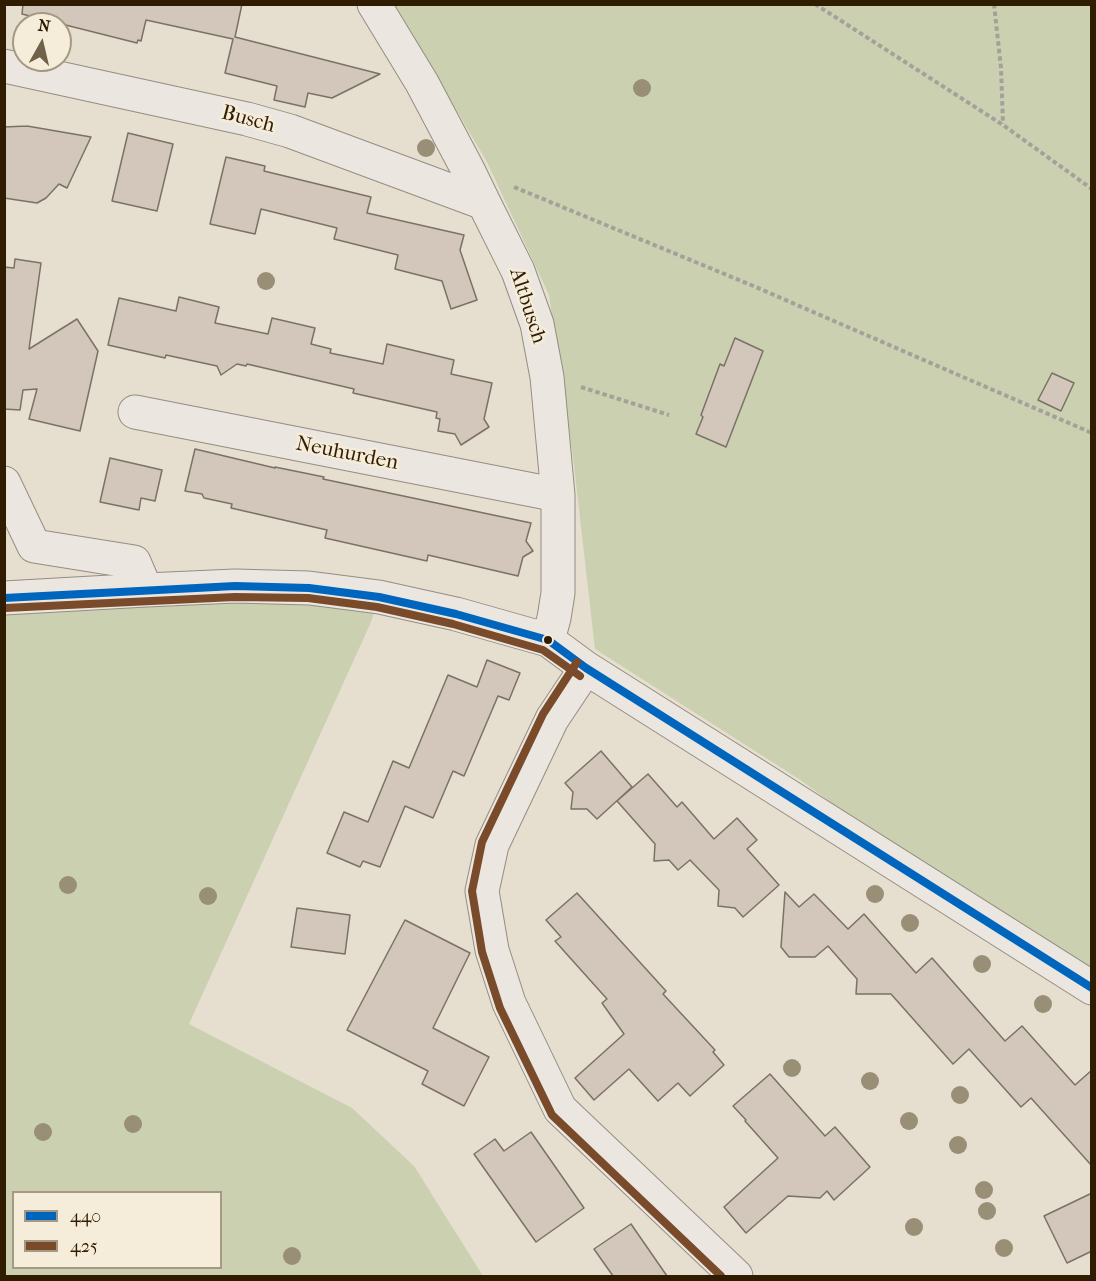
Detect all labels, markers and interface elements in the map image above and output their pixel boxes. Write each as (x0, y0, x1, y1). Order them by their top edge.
north arrow (12, 12, 72, 72)
text: N (37, 15, 52, 36)
street label: Busch (219, 101, 277, 139)
street label: Altbusch (503, 265, 551, 347)
street label: Neuhurden (294, 432, 400, 476)
unlabelled marker (542, 634, 554, 646)
legend (12, 1191, 222, 1269)
text: 440 (70, 1206, 101, 1227)
text: 425 (70, 1236, 98, 1257)

